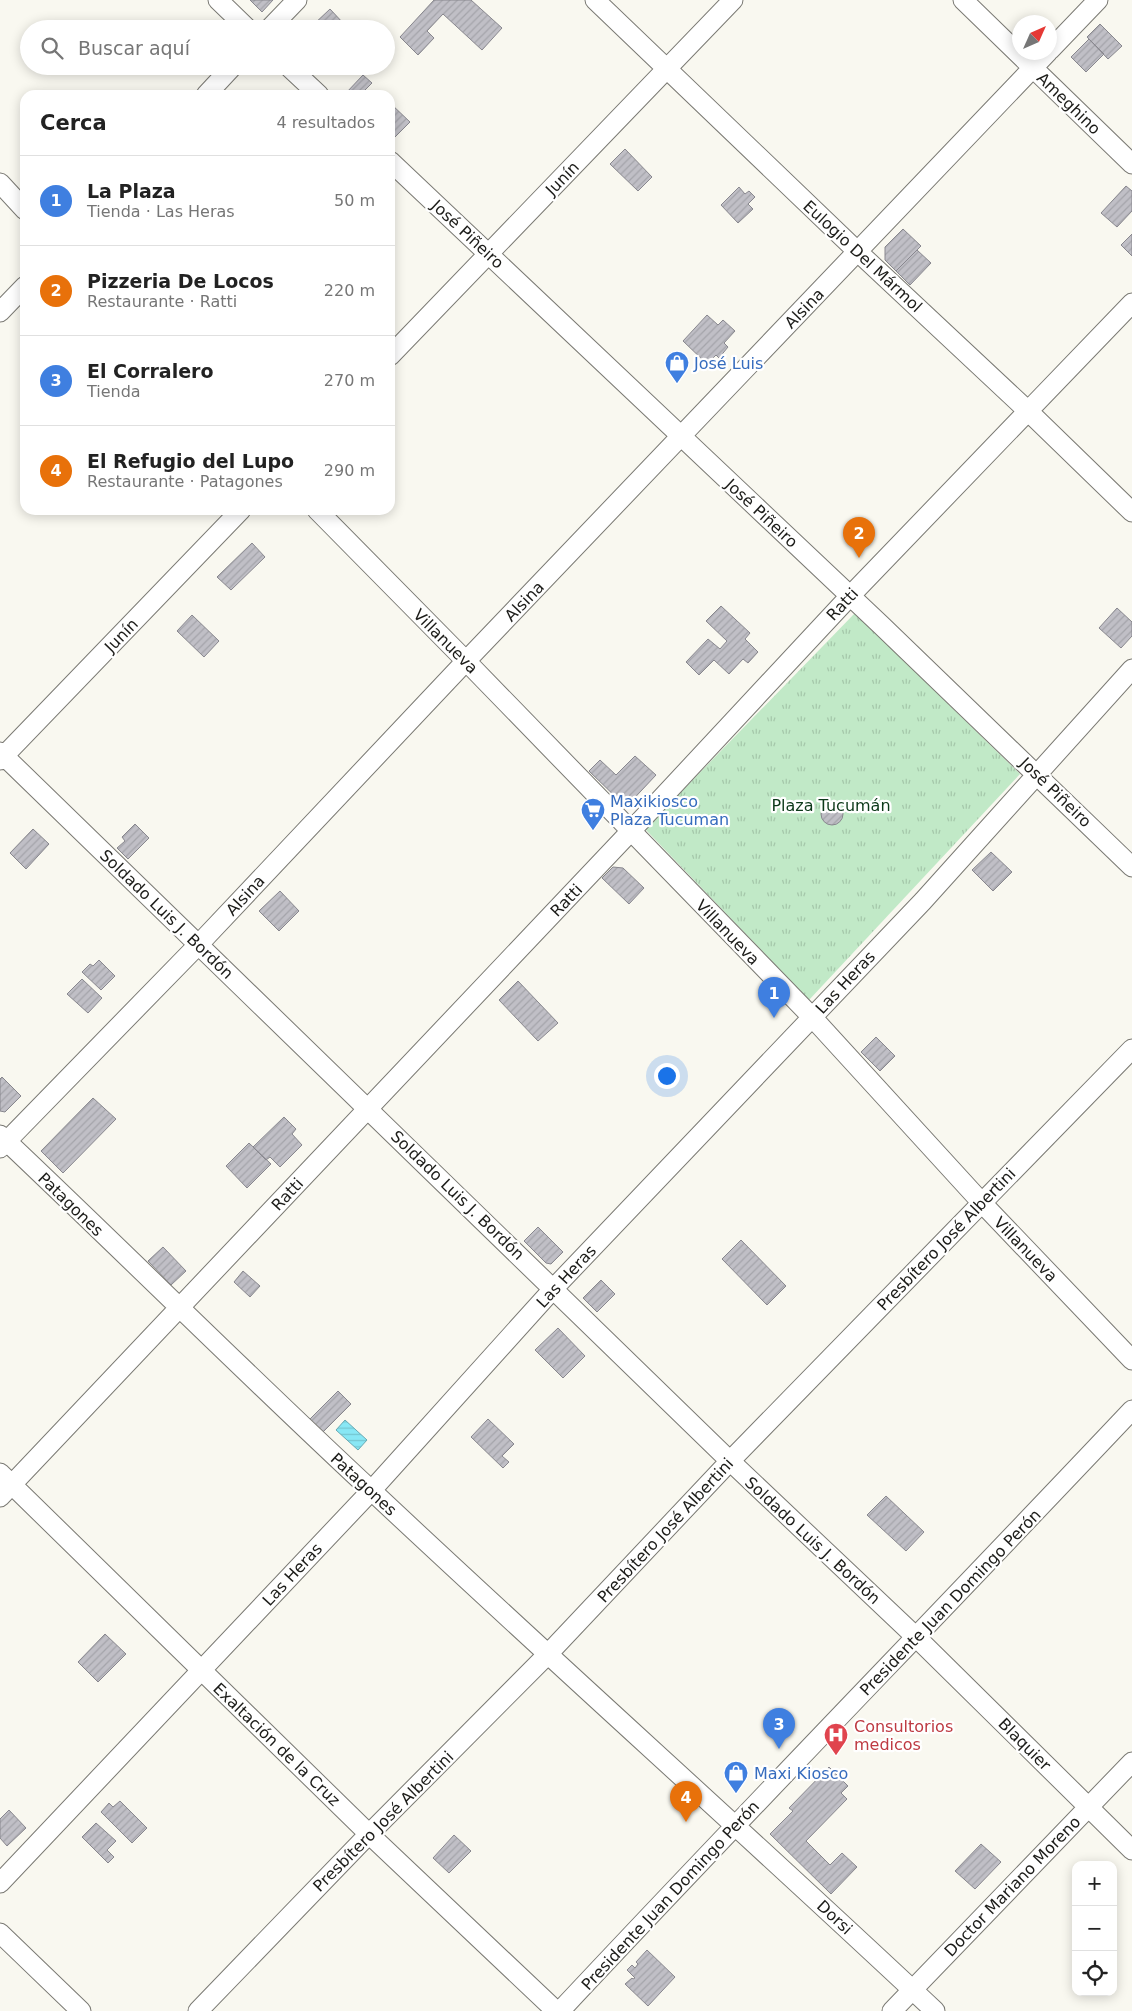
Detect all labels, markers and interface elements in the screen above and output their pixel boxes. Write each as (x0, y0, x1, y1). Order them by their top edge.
north arrow (1012, 15, 1057, 60)
search box (20, 20, 395, 75)
icon: search (38, 34, 66, 62)
text: Buscar aquí (78, 37, 190, 59)
street label: Ameghino (1033, 68, 1104, 138)
text: Cerca (40, 111, 107, 135)
text: 4 resultados (276, 113, 375, 132)
street label: Junín (541, 158, 583, 200)
text: La Plaza (87, 180, 176, 202)
text: 1 (50, 191, 62, 210)
text: 50 m (334, 191, 375, 210)
street label: José Piñeiro (427, 195, 508, 273)
street label: Eulogio Del Mármol (799, 196, 926, 316)
text: Tienda · Las Heras (87, 202, 235, 221)
text: Pizzeria De Locos (87, 270, 274, 292)
text: 2 (50, 281, 62, 300)
text: 220 m (324, 281, 375, 300)
street label: Alsina (781, 284, 828, 332)
text: Restaurante · Ratti (87, 292, 237, 311)
shop icon: José Luis (664, 350, 690, 384)
place label: José Luis (693, 354, 763, 373)
text: El Corralero (87, 360, 214, 382)
text: 3 (50, 371, 62, 390)
text: 270 m (324, 371, 375, 390)
text: Tienda (87, 382, 141, 401)
text: El Refugio del Lupo (87, 450, 294, 472)
text: 4 (50, 461, 62, 480)
text: 290 m (324, 461, 375, 480)
text: Restaurante · Patagones (87, 472, 283, 491)
street label: José Piñeiro (721, 474, 802, 552)
pin: 2 (843, 517, 875, 558)
street label: Alsina (501, 577, 548, 625)
street label: Ratti (823, 584, 862, 625)
street label: Villanueva (410, 605, 482, 677)
street label: Junín (100, 615, 142, 657)
street label: José Piñeiro (1015, 753, 1095, 831)
place label: Maxikiosco Plaza Tucuman (610, 792, 729, 829)
park label: Plaza Tucumán (771, 796, 891, 815)
supermarket icon: Maxikiosco Plaza Tucuman (580, 797, 606, 831)
street label: Soldado Luis J. Bordón (96, 846, 237, 983)
street label: Alsina (222, 871, 269, 919)
street label: Ratti (546, 880, 586, 920)
street label: Villanueva (692, 896, 763, 969)
street label: Las Heras (812, 947, 879, 1018)
pin: 1 (758, 977, 790, 1018)
your location (654, 1063, 680, 1089)
street label: Soldado Luis J. Bordón (387, 1127, 528, 1264)
street label: Presbítero José Albertini (873, 1164, 1019, 1315)
street label: Patagones (34, 1169, 107, 1240)
street label: Ratti (268, 1174, 307, 1215)
street label: Villanueva (990, 1213, 1061, 1286)
street label: Las Heras (533, 1241, 600, 1312)
street label: Patagones (327, 1449, 401, 1520)
street label: Presbítero José Albertini (593, 1454, 737, 1607)
street label: Soldado Luis J. Bordón (741, 1473, 884, 1608)
street label: Presidente Juan Domingo Perón (856, 1505, 1045, 1700)
street label: Las Heras (259, 1539, 326, 1610)
street label: Exaltación de la Cruz (209, 1679, 344, 1810)
pin: 3 (763, 1708, 795, 1749)
street label: Blaquier (994, 1714, 1055, 1775)
place label: Consultorios medicos (854, 1717, 953, 1754)
hospital icon: Consultorios medicos (823, 1722, 849, 1756)
street label: Presbítero José Albertini (309, 1747, 457, 1895)
shop icon: Maxi Kiosco (723, 1760, 749, 1794)
place label: Maxi Kiosco (754, 1764, 848, 1783)
pin: 4 (670, 1781, 702, 1822)
street label: Presidente Juan Domingo Perón (578, 1797, 763, 1994)
street label: Doctor Mariano Moreno (940, 1812, 1084, 1960)
map controls (1072, 1861, 1117, 1996)
button: + (1072, 1861, 1117, 1906)
street label: Dorsi (813, 1896, 856, 1938)
button: − (1072, 1906, 1117, 1951)
button: locate (1072, 1951, 1117, 1996)

